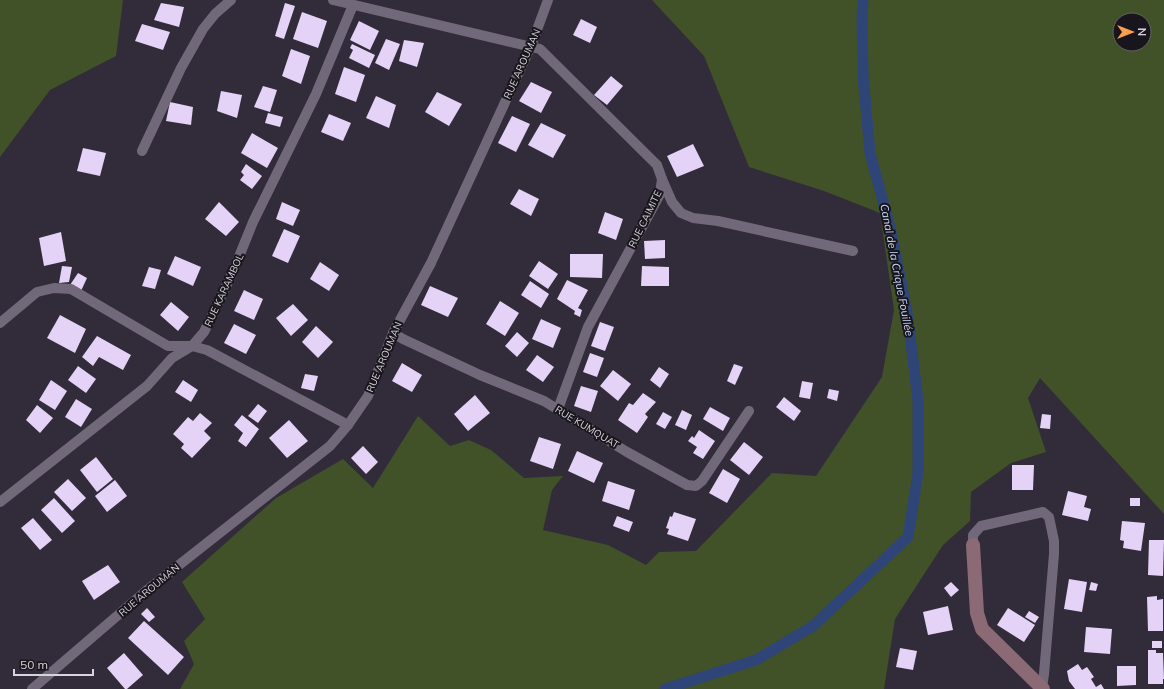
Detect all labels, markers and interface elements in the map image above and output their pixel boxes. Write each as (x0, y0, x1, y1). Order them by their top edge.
north arrow (1112, 12, 1152, 52)
street label: RUE AROUMAN (501, 27, 543, 101)
text: N (1135, 28, 1149, 36)
street label: RUE CAIMITE (625, 188, 665, 250)
water label: Canal de la Crique Fouillée (877, 203, 917, 337)
street label: RUE KARAMBOL (201, 251, 247, 328)
street label: RUE AROUMAN (363, 320, 405, 394)
street label: RUE KUMQUAT (553, 403, 621, 451)
street label: RUE AROUMAN (116, 561, 182, 619)
scale bar (14, 651, 93, 677)
text: 50 m (20, 657, 48, 672)

